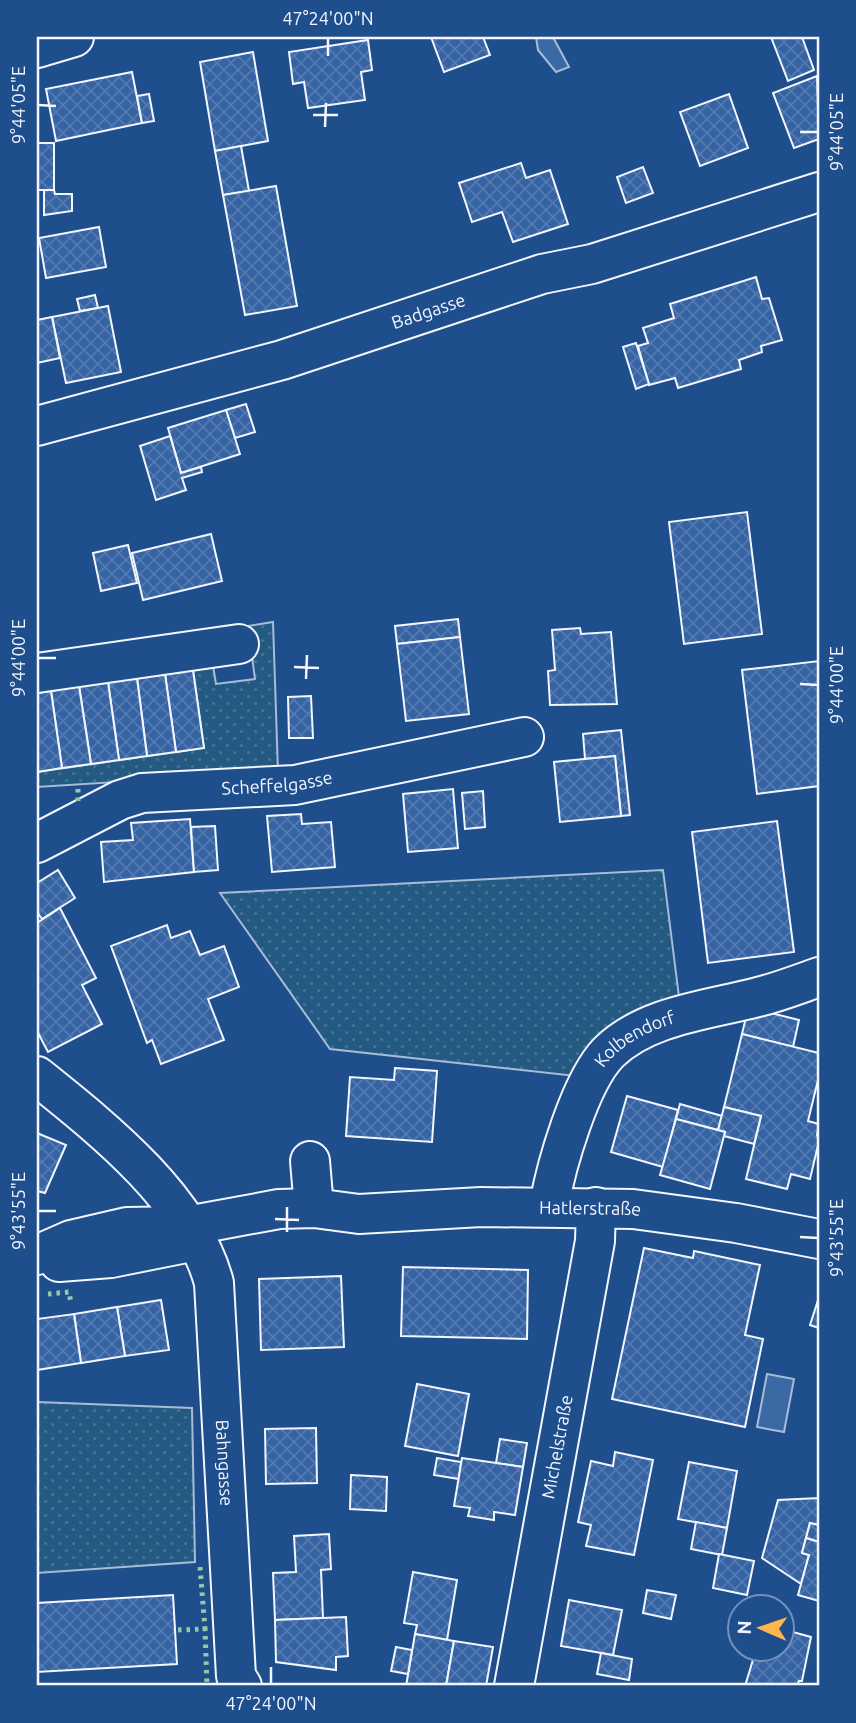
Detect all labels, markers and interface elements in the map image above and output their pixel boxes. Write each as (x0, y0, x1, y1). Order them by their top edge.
text: 47°24'00"N (282, 8, 374, 28)
text: 9°44'05"E (8, 66, 28, 144)
text: 9°44'05"E (826, 93, 846, 171)
street label: Badgasse (389, 289, 468, 332)
text: 9°44'00"E (8, 619, 28, 697)
text: 9°44'00"E (826, 646, 846, 724)
street label: Scheffelgasse (221, 766, 334, 798)
street label: Kolbendorf (590, 1006, 677, 1070)
text: 9°43'55"E (8, 1172, 28, 1250)
street label: Hatlerstraße (539, 1197, 643, 1219)
text: 9°43'55"E (826, 1199, 846, 1277)
street label: Michelstraße (537, 1393, 576, 1500)
street label: Bahngasse (213, 1419, 237, 1507)
north arrow (726, 1594, 796, 1664)
text: N (733, 1620, 755, 1635)
text: 47°24'00"N (225, 1693, 317, 1713)

